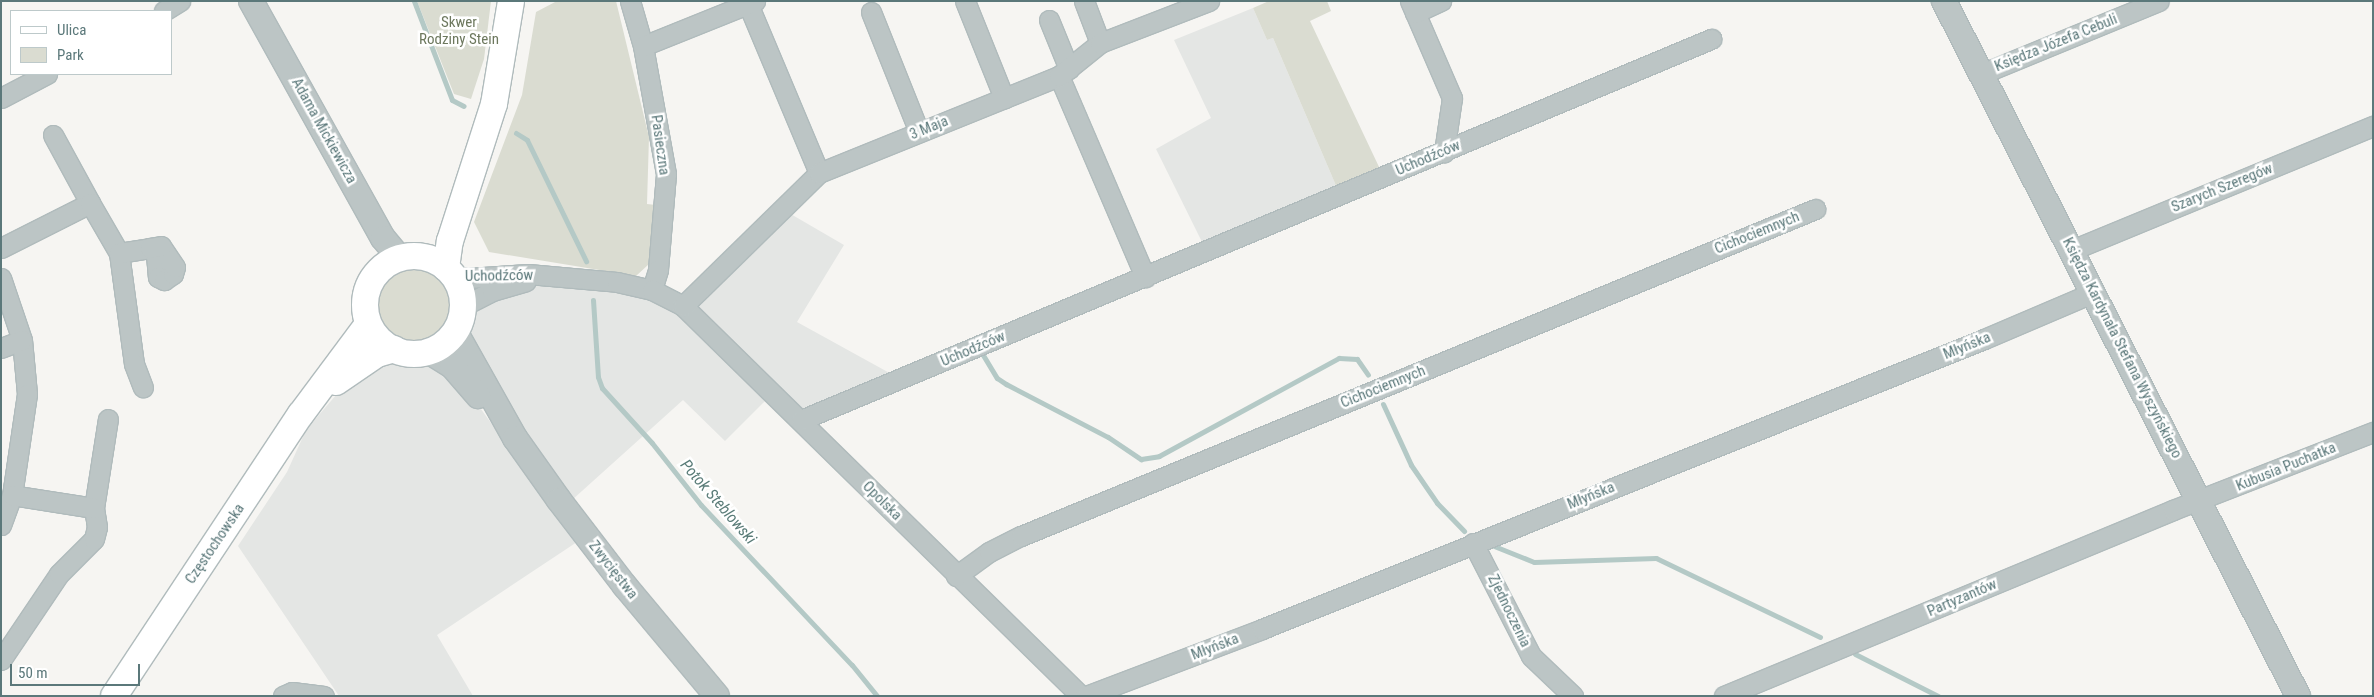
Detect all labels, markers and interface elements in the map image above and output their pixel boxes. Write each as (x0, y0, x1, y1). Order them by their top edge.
legend (10, 10, 172, 75)
street label: Księdza Józefa Cebuli (1992, 10, 2120, 76)
park label: Skwer Rodziny Stein (419, 13, 499, 48)
text: Ulica (57, 21, 86, 39)
text: Park (57, 46, 84, 64)
street label: Adama Mickiewicza (288, 75, 360, 187)
street label: 3 Maja (907, 112, 951, 144)
street label: Pasieczna (647, 114, 673, 176)
street label: Uchodźców (1393, 136, 1463, 180)
street label: Szarych Szeregów (2169, 160, 2275, 216)
street label: Cichociemnych (1712, 208, 1802, 258)
street label: Księdza Kardynała Stefana Wyszyńskiego (2058, 235, 2186, 461)
street label: Uchodźców (465, 266, 533, 286)
street label: Uchodźców (938, 327, 1008, 371)
street label: Młyńska (1941, 328, 1993, 364)
street label: Cichociemnych (1338, 362, 1428, 412)
street label: Kubusia Puchatka (2233, 439, 2339, 495)
water label: Potok Steblowski (676, 456, 760, 548)
street label: Opolska (859, 478, 905, 524)
street label: Młyńska (1565, 478, 1617, 514)
street label: Częstochowska (182, 500, 248, 588)
street label: Zwycięstwa (585, 537, 641, 603)
street label: Zjednoczenia (1484, 572, 1534, 650)
street label: Partyzantów (1925, 575, 1999, 621)
street label: Młyńska (1189, 630, 1241, 664)
scale bar (12, 654, 142, 686)
text: 50 m (18, 664, 48, 682)

